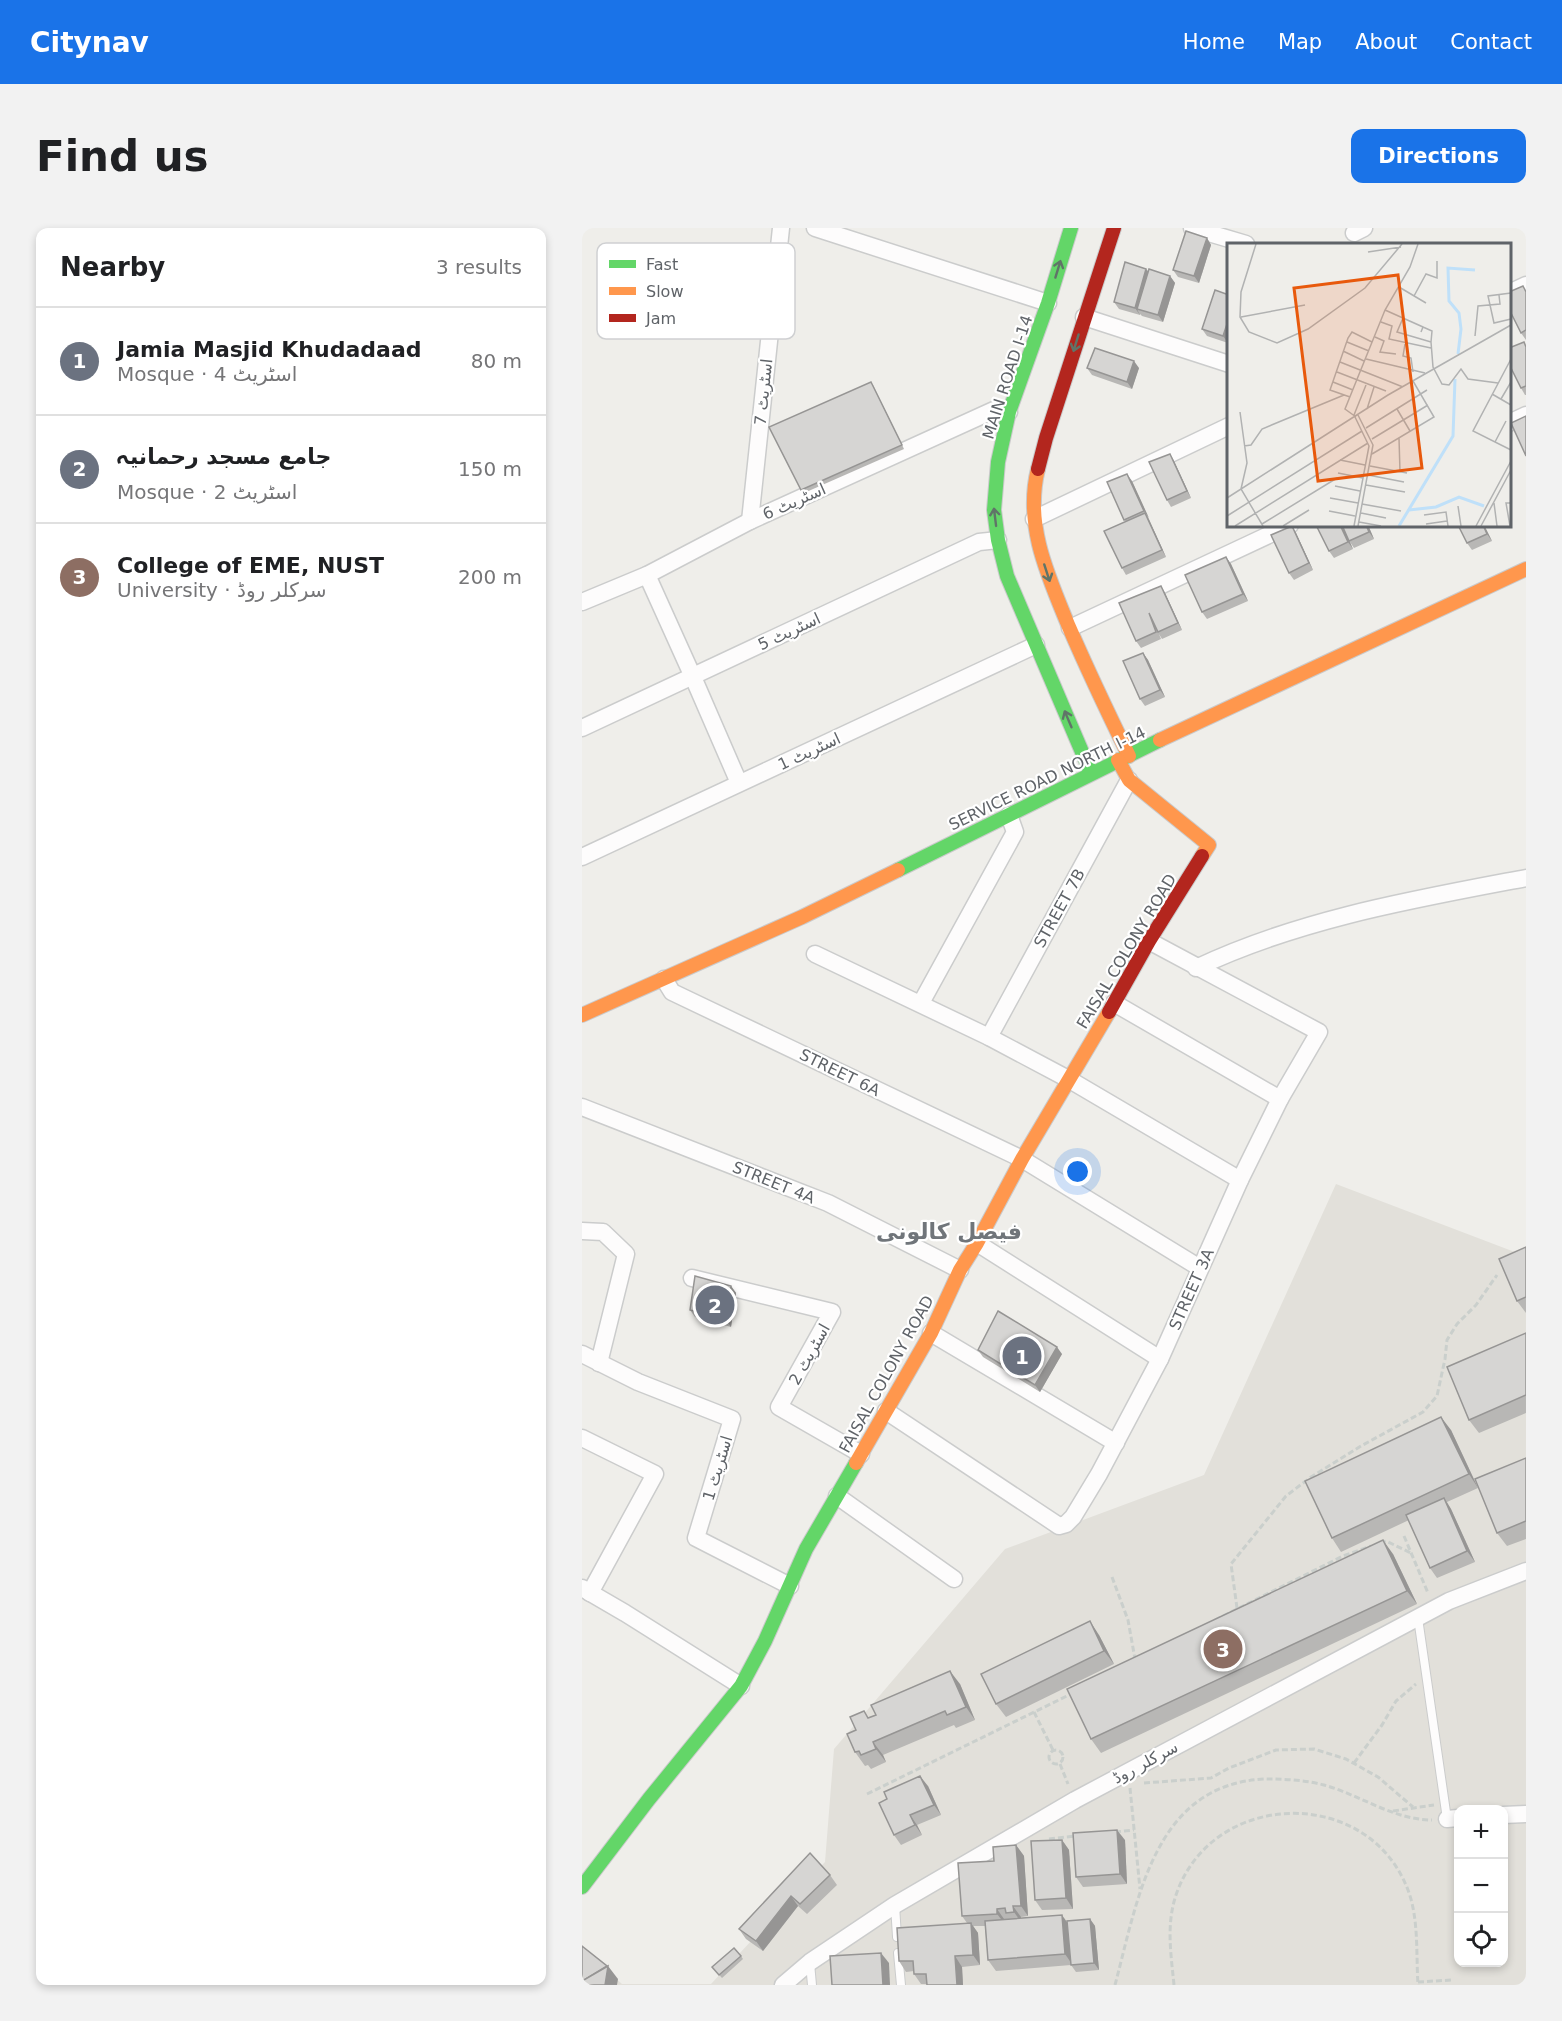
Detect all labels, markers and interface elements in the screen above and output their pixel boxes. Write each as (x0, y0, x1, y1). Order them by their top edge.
text: Citynav (30, 26, 149, 59)
text: Home (1183, 30, 1245, 54)
text: Map (1278, 30, 1322, 54)
text: About (1355, 30, 1417, 54)
text: Contact (1450, 30, 1532, 54)
button: Directions (1351, 129, 1526, 183)
text: Find us (36, 132, 209, 181)
legend (597, 243, 795, 339)
inset map (1227, 243, 1511, 526)
text: Nearby (60, 252, 165, 282)
text: 3 results (436, 255, 522, 279)
text: Fast (646, 255, 678, 274)
one-way arrow (1053, 260, 1064, 279)
text: Slow (646, 282, 683, 301)
text: Jam (645, 309, 676, 328)
street label: MAIN ROAD I-14 (978, 313, 1036, 442)
one-way arrow (1070, 333, 1081, 352)
text: Jamia Masjid Khudadaad (117, 337, 421, 362)
text: 1 (73, 349, 86, 373)
text: 80 m (471, 349, 522, 373)
street label: اسٹریٹ 7 (751, 358, 777, 426)
text: Mosque · اسٹریٹ 4 (117, 362, 297, 386)
text: جامع مسجد رحمانیہ (117, 444, 331, 469)
text: 2 (73, 457, 86, 481)
text: 150 m (458, 457, 522, 481)
street label: اسٹریٹ 6 (760, 479, 829, 525)
text: Mosque · اسٹریٹ 2 (117, 480, 297, 504)
one-way arrow (989, 508, 1000, 528)
text: College of EME, NUST (117, 553, 384, 578)
one-way arrow (1042, 563, 1053, 582)
text: 3 (73, 565, 86, 589)
text: 200 m (458, 565, 522, 589)
text: University · سرکلر روڈ (117, 578, 327, 602)
street label: اسٹریٹ 5 (755, 609, 824, 655)
one-way arrow (1062, 711, 1073, 729)
street label: SERVICE ROAD NORTH I-14 (946, 722, 1149, 834)
street label: اسٹریٹ 1 (775, 729, 844, 775)
street label: STREET 7B (1030, 865, 1089, 951)
street label: FAISAL COLONY ROAD (1073, 870, 1180, 1032)
street label: STREET 6A (796, 1045, 883, 1100)
street label: STREET 4A (730, 1157, 818, 1208)
your location (1063, 1157, 1092, 1186)
district label: فیصل کالونی (876, 1219, 1022, 1245)
street label: STREET 3A (1165, 1245, 1218, 1333)
pin: 2 (696, 1282, 734, 1328)
street label: FAISAL COLONY ROAD (835, 1292, 938, 1456)
street label: اسٹریٹ 2 (785, 1320, 835, 1389)
pin: 1 (1002, 1334, 1042, 1378)
street label: اسٹریٹ 1 (699, 1433, 737, 1503)
pin: 3 (1204, 1626, 1242, 1672)
street label: سرکلر روڈ (1109, 1737, 1182, 1789)
map controls (1454, 1805, 1508, 1967)
button: + (1454, 1805, 1508, 1859)
button: − (1454, 1859, 1508, 1913)
button: locate (1454, 1913, 1508, 1967)

